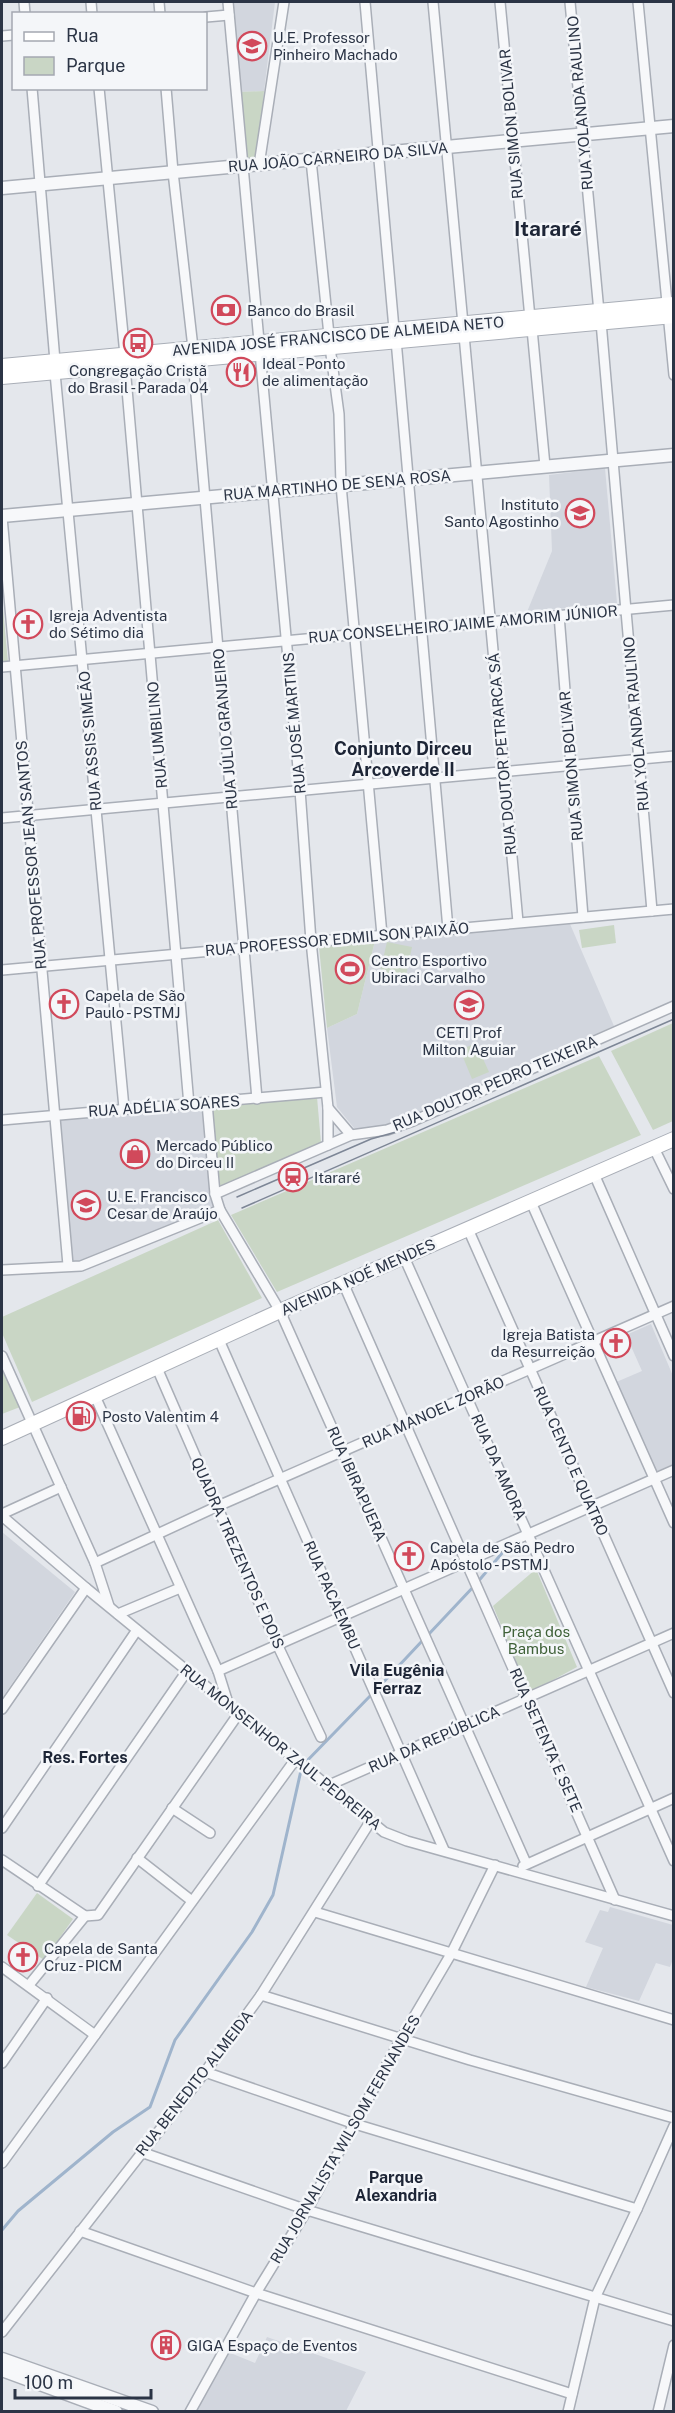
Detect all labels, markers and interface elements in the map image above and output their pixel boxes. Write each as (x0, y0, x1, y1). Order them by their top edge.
legend (12, 12, 207, 90)
street label: RUA YOLANDA RAULINO (564, 15, 596, 191)
text: Rua (66, 25, 98, 46)
place label: U.E. Professor Pinheiro Machado (273, 29, 398, 63)
school or university icon: U.E. Professor Pinheiro Machado (236, 30, 268, 62)
street label: RUA SIMON BOLIVAR (496, 48, 526, 200)
text: Parque (66, 55, 126, 76)
street label: RUA JOÃO CARNEIRO DA SILVA (227, 139, 449, 175)
district label: Itararé (514, 216, 582, 241)
bank icon: Banco do Brasil (210, 294, 242, 326)
place label: Banco do Brasil (247, 302, 355, 319)
street label: AVENIDA JOSÉ FRANCISCO DE ALMEIDA NETO (171, 313, 505, 359)
bus stop icon: Congregação Cristã do Brasil - Parada 04 (122, 327, 154, 359)
place label: Ideal - Ponto de alimentação (262, 355, 368, 389)
restaurant icon: Ideal - Ponto de alimentação (225, 356, 257, 388)
place label: Congregação Cristã do Brasil - Parada 04 (68, 362, 208, 396)
street label: RUA MARTINHO DE SENA ROSA (222, 467, 452, 503)
place label: Instituto Santo Agostinho (444, 496, 559, 530)
school or university icon: Instituto Santo Agostinho (564, 497, 596, 529)
street label: RUA CONSELHEIRO JAIME AMORIM JÚNIOR (308, 601, 618, 646)
place label: Igreja Adventista do Sétimo dia (49, 607, 167, 641)
church icon: Igreja Adventista do Sétimo dia (12, 608, 44, 640)
street label: RUA YOLANDA RAULINO (620, 636, 652, 812)
street label: RUA JÚLIO GRANJEIRO (208, 648, 241, 810)
street label: RUA JOSÉ MARTINS (279, 651, 309, 795)
street label: RUA DOUTOR PETRARCA SÁ (485, 652, 519, 856)
street label: RUA ASSIS SIMEÃO (75, 670, 105, 812)
street label: RUA UMBILINO (144, 681, 170, 789)
street label: RUA SIMON BOLIVAR (556, 690, 586, 842)
district label: Conjunto Dirceu Arcoverde II (334, 738, 472, 780)
street label: RUA PROFESSOR JEAN SANTOS (13, 740, 49, 970)
street label: RUA PROFESSOR EDMILSON PAIXÃO (204, 919, 470, 959)
place label: Centro Esportivo Ubiraci Carvalho (371, 952, 487, 986)
sports icon: Centro Esportivo Ubiraci Carvalho (334, 953, 366, 985)
place label: Capela de São Paulo - PSTMJ (85, 987, 185, 1021)
church icon: Capela de São Paulo - PSTMJ (48, 988, 80, 1020)
school or university icon: CETI Prof Milton Aguiar (453, 989, 485, 1021)
place label: CETI Prof Milton Aguiar (422, 1024, 516, 1058)
street label: RUA DOUTOR PEDRO TEIXEIRA (390, 1032, 600, 1134)
street label: RUA ADÉLIA SOARES (87, 1092, 241, 1120)
place label: Mercado Público do Dirceu II (156, 1137, 273, 1171)
shop icon: Mercado Público do Dirceu II (119, 1138, 151, 1170)
station icon: Itararé (277, 1161, 309, 1193)
place label: Itararé (314, 1169, 360, 1186)
place label: U. E. Francisco Cesar de Araújo (107, 1188, 218, 1222)
school or university icon: U. E. Francisco Cesar de Araújo (70, 1189, 102, 1221)
street label: AVENIDA NOÉ MENDES (278, 1235, 438, 1319)
place label: Igreja Batista da Resurreição (491, 1326, 595, 1360)
church icon: Igreja Batista da Resurreição (600, 1327, 632, 1359)
street label: RUA MANOEL ZORÃO (359, 1373, 507, 1451)
street label: RUA CENTO E QUATRO (530, 1384, 612, 1538)
fuel station icon: Posto Valentim 4 (65, 1400, 97, 1432)
place label: Posto Valentim 4 (102, 1408, 219, 1425)
street label: RUA DA AMORA (468, 1411, 530, 1523)
street label: RUA IBIRAPUERA (324, 1424, 390, 1544)
street label: QUADRA TREZENTOS E DOIS (188, 1455, 288, 1651)
street label: RUA PACAEMBU (300, 1538, 364, 1652)
place label: Capela de São Pedro Apóstolo - PSTMJ (430, 1539, 575, 1573)
church icon: Capela de São Pedro Apóstolo - PSTMJ (393, 1540, 425, 1572)
park label: Praça dos Bambus (502, 1623, 570, 1657)
street label: RUA MONSENHOR ZAUL PEDREIRA (177, 1661, 385, 1834)
district label: Vila Eugênia Ferraz (350, 1661, 444, 1698)
street label: RUA SETENTA E SETE (507, 1665, 585, 1815)
street label: RUA DA REPÚBLICA (365, 1701, 503, 1776)
district label: Res. Fortes (42, 1748, 128, 1767)
place label: Capela de Santa Cruz - PICM (44, 1940, 158, 1974)
church icon: Capela de Santa Cruz - PICM (7, 1941, 39, 1973)
street label: RUA BENEDITO ALMEIDA (132, 2007, 256, 2159)
street label: RUA JORNALISTA WILSOM FERNANDES (267, 2012, 423, 2266)
district label: Parque Alexandria (355, 2168, 437, 2205)
building icon: GIGA Espaço de Eventos (150, 2329, 182, 2361)
place label: GIGA Espaço de Eventos (187, 2337, 357, 2354)
scale bar (15, 2362, 152, 2400)
text: 100 m (24, 2372, 73, 2393)

